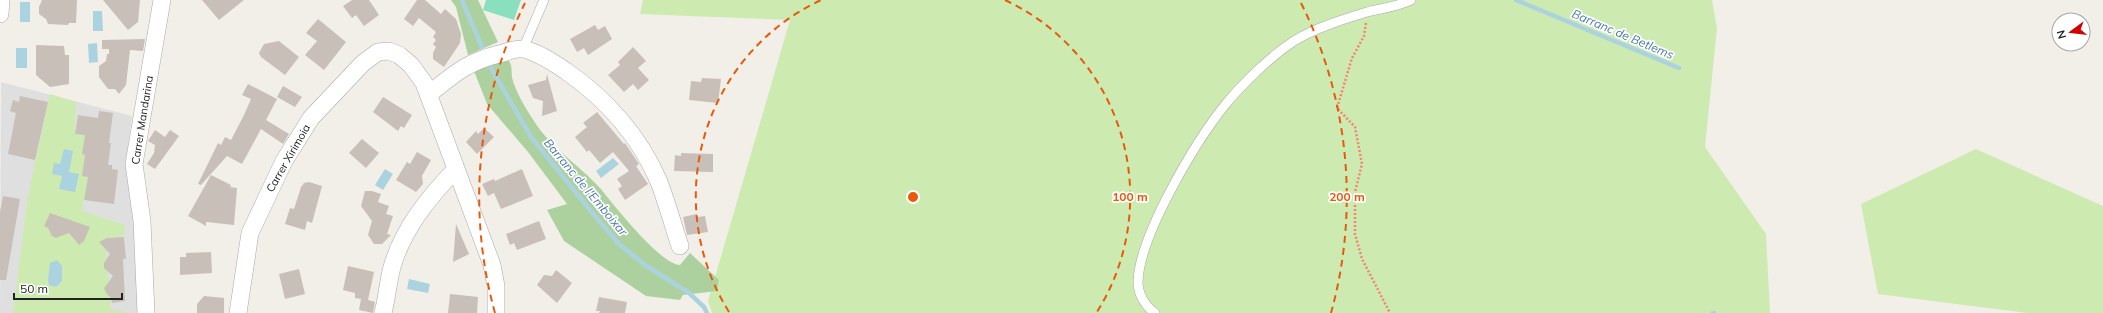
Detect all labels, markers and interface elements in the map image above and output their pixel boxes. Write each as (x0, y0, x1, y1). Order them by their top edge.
water label: Barranc de Betlems (1570, 6, 1676, 62)
north arrow (2051, 12, 2091, 52)
text: N (2054, 29, 2069, 40)
street label: Carrer Mandarina (128, 74, 156, 166)
street label: Carrer Xirimoia (263, 121, 313, 195)
water label: Barranc de l'Emboixar (541, 135, 631, 239)
text: 100 m (1112, 189, 1148, 204)
text: 200 m (1329, 189, 1365, 204)
centre of rings (906, 190, 920, 204)
scale bar (14, 275, 122, 301)
text: 50 m (20, 281, 48, 296)

